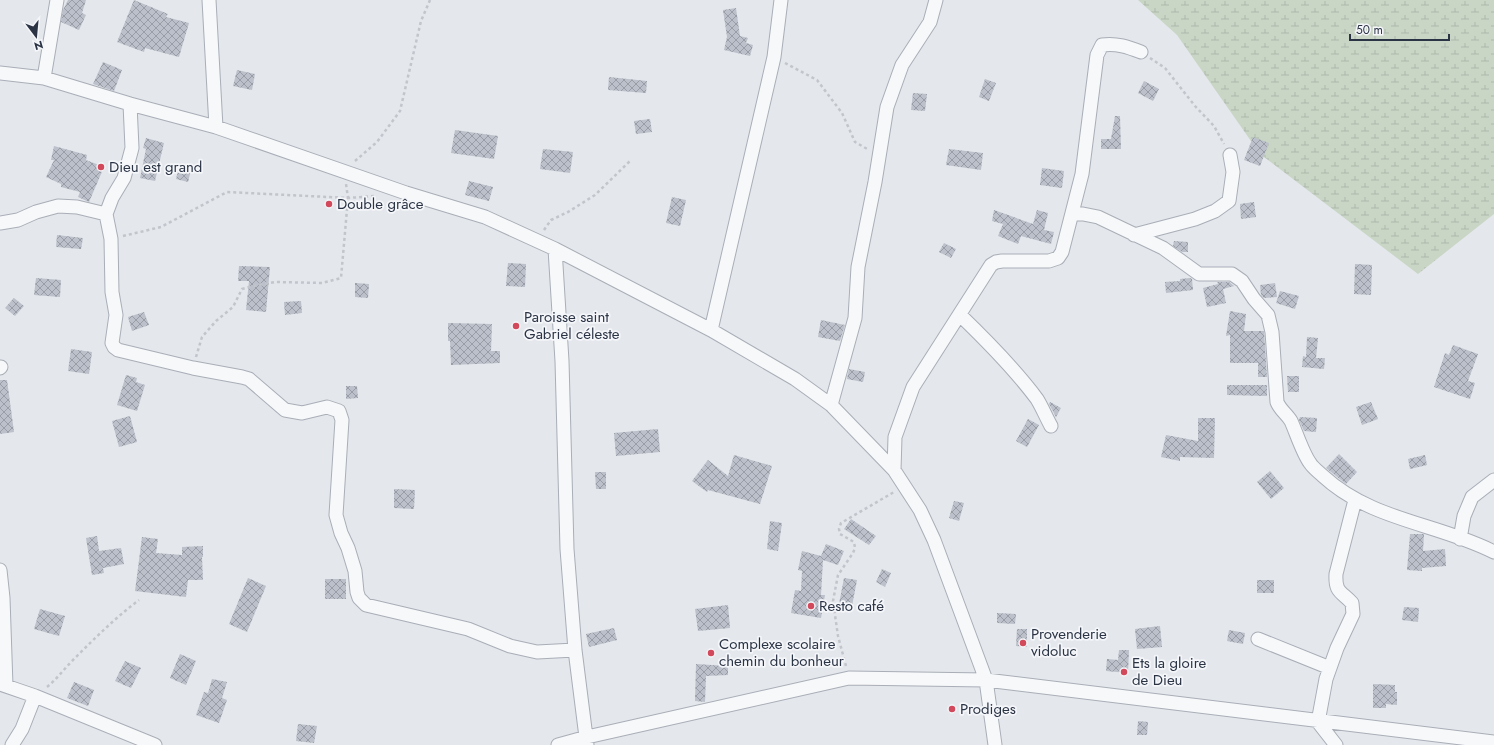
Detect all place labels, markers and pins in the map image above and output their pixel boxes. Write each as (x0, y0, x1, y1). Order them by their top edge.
place label: Dieu est grand (109, 156, 202, 178)
marker: Dieu est grand (96, 162, 106, 172)
place label: Double grâce (337, 193, 424, 215)
marker: Double grâce (324, 199, 334, 209)
place label: Paroisse saint Gabriel céleste (524, 306, 620, 345)
marker: Paroisse saint Gabriel céleste (511, 321, 521, 331)
place label: Resto café (819, 595, 884, 617)
marker: Resto café (806, 601, 816, 611)
place label: Provenderie vidoluc (1031, 623, 1107, 662)
place label: Complexe scolaire chemin du bonheur (719, 633, 845, 672)
marker: Provenderie vidoluc (1018, 638, 1028, 648)
marker: Complexe scolaire chemin du bonheur (706, 648, 716, 658)
place label: Ets la gloire de Dieu (1132, 652, 1207, 691)
marker: Ets la gloire de Dieu (1119, 667, 1129, 677)
place label: Prodiges (960, 698, 1016, 720)
marker: Prodiges (947, 704, 957, 714)

